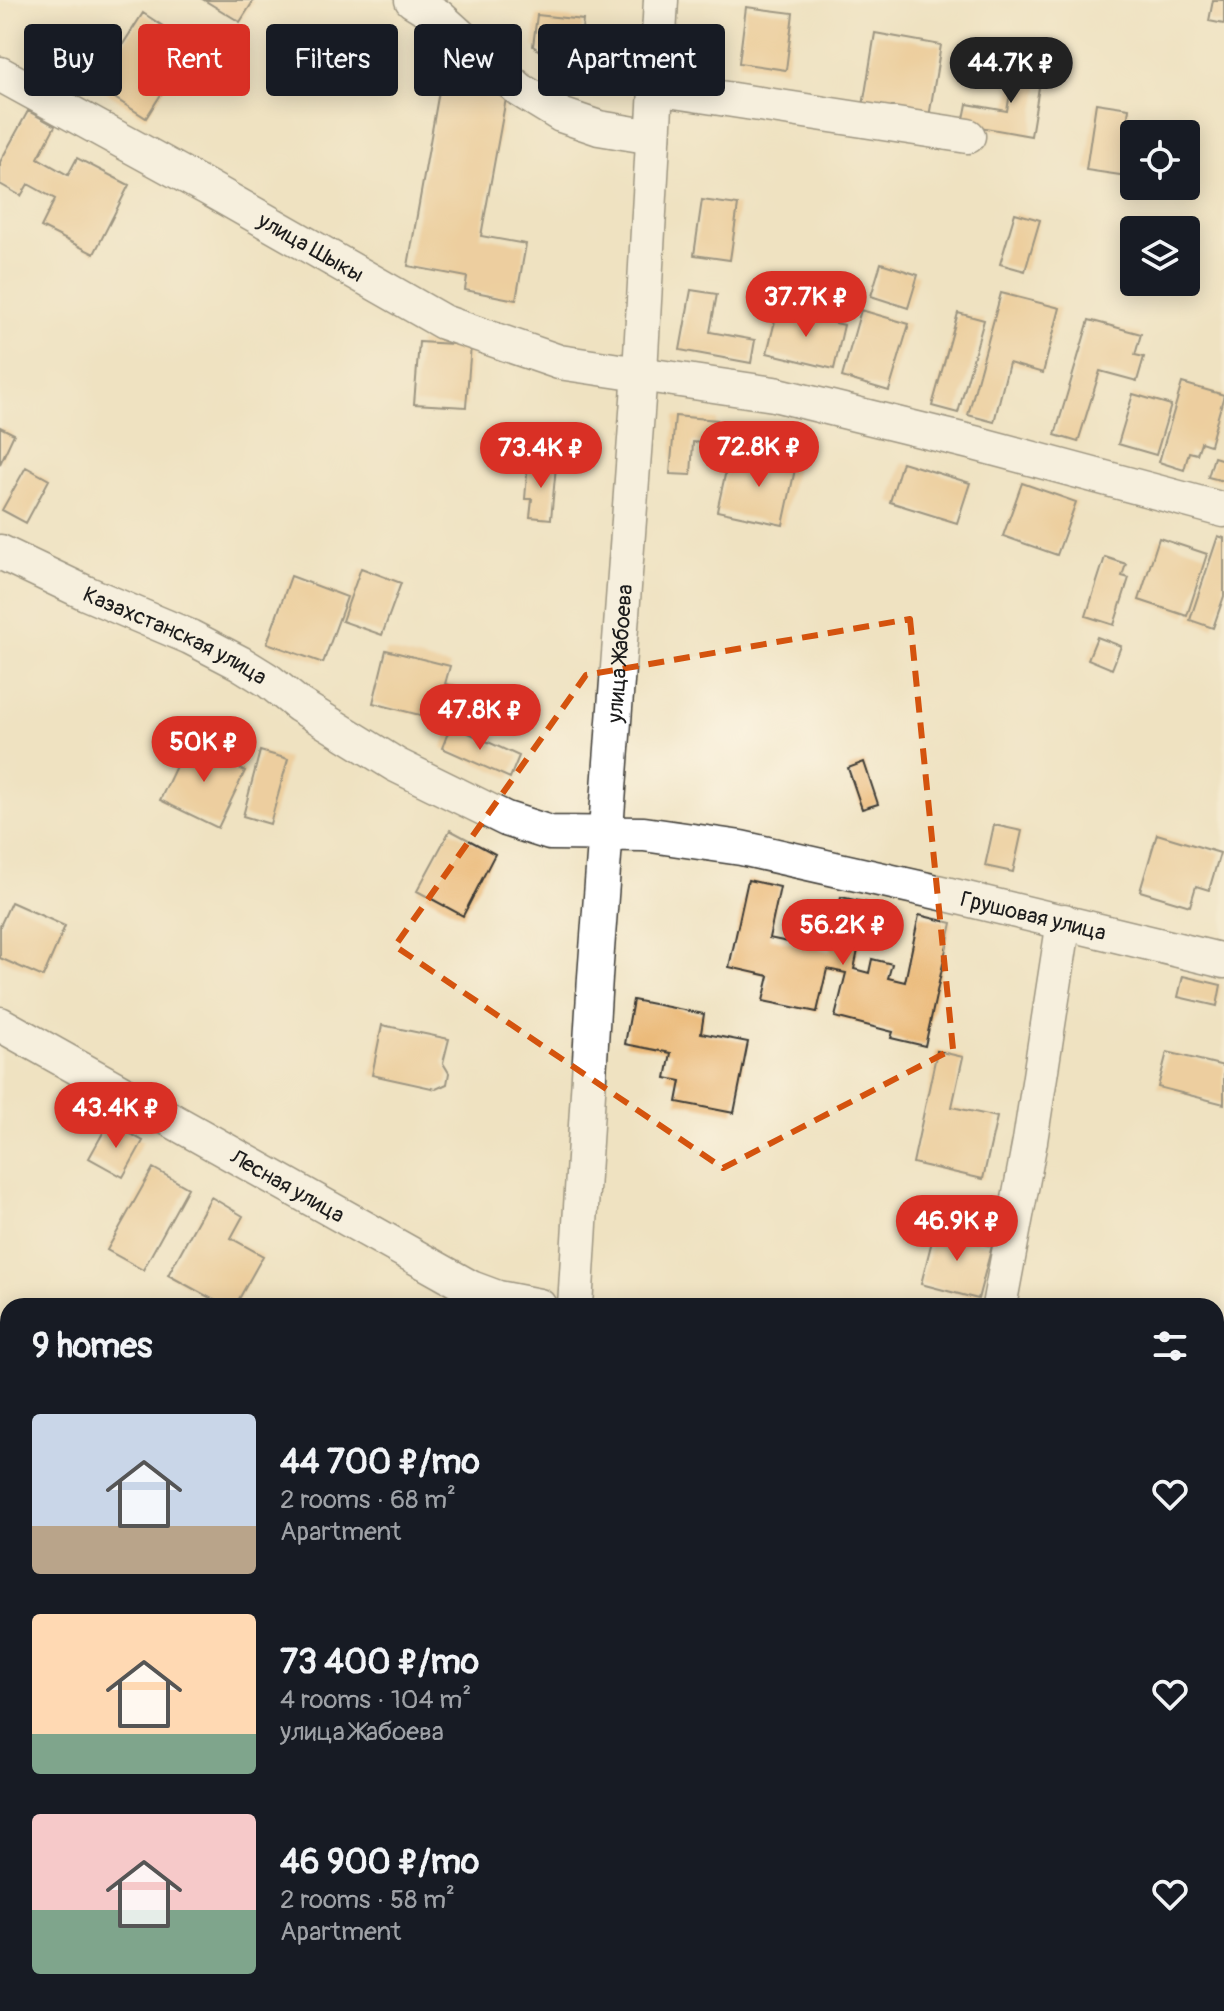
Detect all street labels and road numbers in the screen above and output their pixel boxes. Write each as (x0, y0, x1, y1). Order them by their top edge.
street label: улица Шыкы (252, 206, 369, 289)
street label: Казахстанская улица (79, 580, 272, 691)
street label: улица Жабоева (601, 583, 639, 725)
street label: Грушовая улица (958, 885, 1109, 947)
street label: Лесная улица (225, 1143, 349, 1229)

